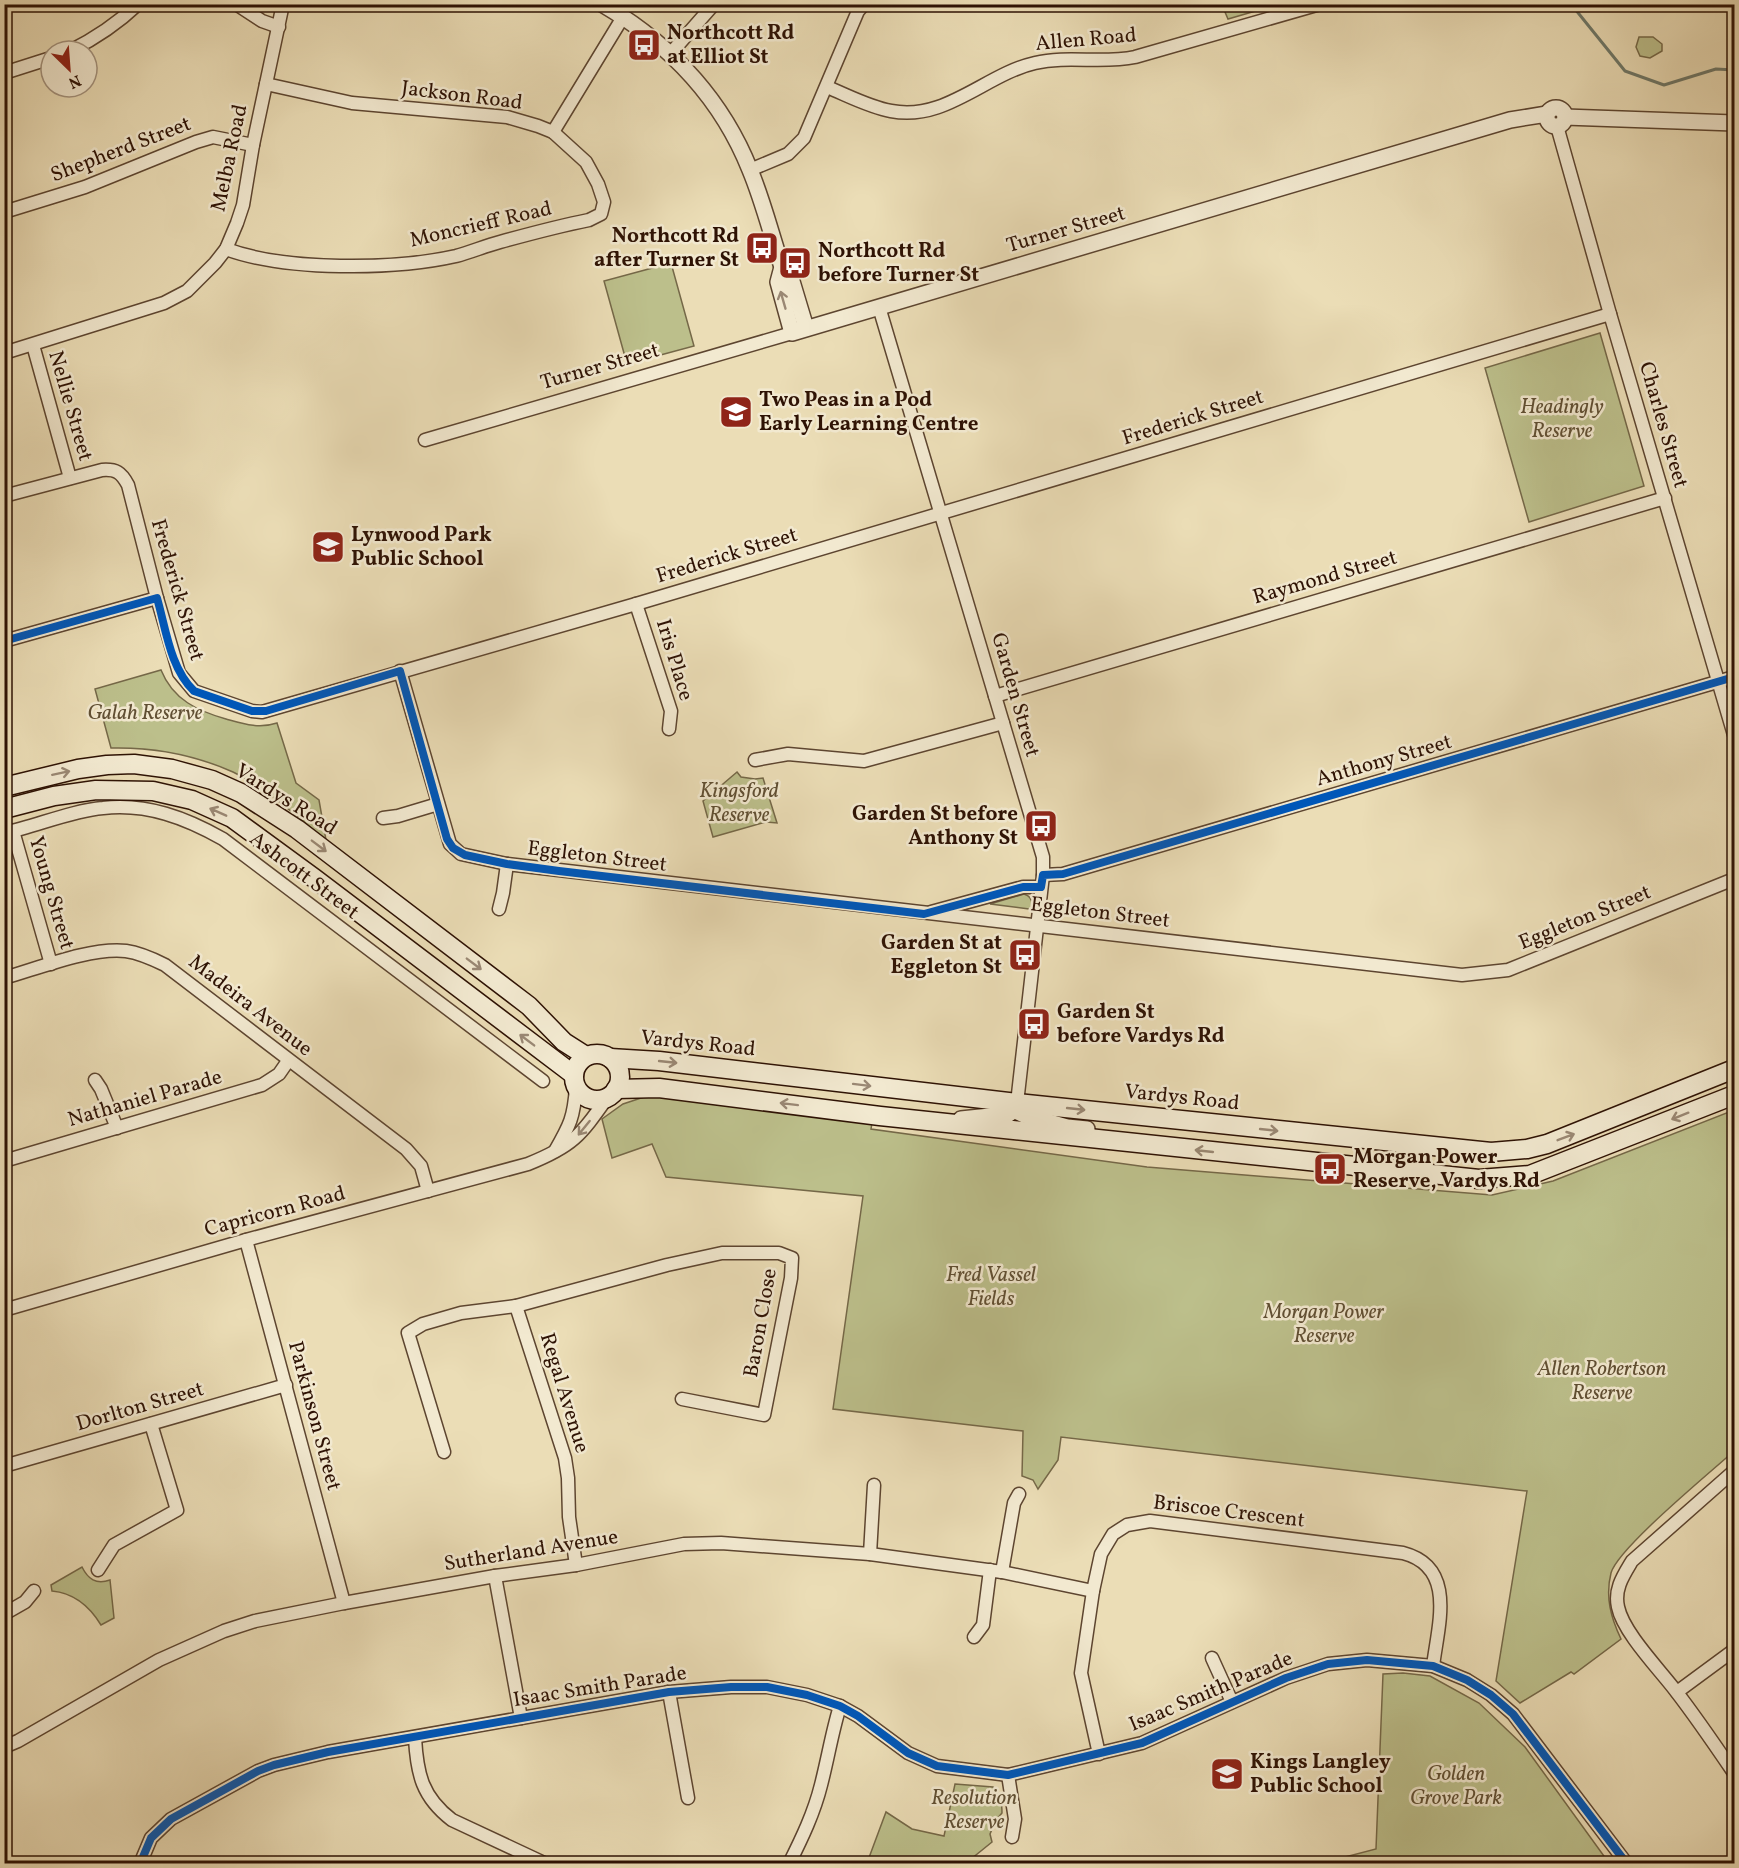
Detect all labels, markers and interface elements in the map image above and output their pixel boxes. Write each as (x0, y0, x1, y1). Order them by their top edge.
place label: Northcott Rd at Elliot St (667, 19, 794, 72)
street label: Allen Road (1034, 21, 1138, 59)
bus stop icon: Northcott Rd at Elliot St (626, 27, 662, 63)
north arrow (39, 39, 99, 99)
text: N (64, 68, 84, 93)
street label: Jackson Road (400, 74, 524, 118)
street label: Melba Road (204, 102, 256, 214)
street label: Shepherd Street (47, 110, 195, 190)
street label: Moncrieff Road (407, 195, 555, 255)
street label: Turner Street (1003, 199, 1129, 261)
place label: Northcott Rd after Turner St (594, 222, 739, 275)
bus stop icon: Northcott Rd after Turner St (744, 230, 780, 266)
place label: Northcott Rd before Turner St (818, 237, 979, 290)
bus stop icon: Northcott Rd before Turner St (777, 245, 813, 281)
one-way arrow (777, 291, 788, 310)
street label: Turner Street (537, 336, 663, 398)
street label: Nellie Street (40, 347, 100, 465)
street label: Charles Street (1631, 359, 1695, 491)
street label: Frederick Street (1119, 383, 1267, 453)
place label: Two Peas in a Pod Early Learning Centre (759, 386, 979, 439)
park label: Headingly Reserve (1520, 393, 1604, 446)
school or university icon: Two Peas in a Pod Early Learning Centre (718, 394, 754, 430)
street label: Frederick Street (143, 516, 211, 664)
place label: Lynwood Park Public School (351, 521, 492, 574)
street label: Frederick Street (653, 521, 801, 591)
school or university icon: Lynwood Park Public School (310, 529, 346, 565)
street label: Raymond Street (1249, 544, 1401, 612)
street label: Iris Place (648, 616, 700, 704)
street label: Garden Street (983, 629, 1047, 761)
park label: Galah Reserve (88, 699, 203, 728)
street label: Anthony Street (1313, 728, 1455, 794)
street label: Vardys Road (229, 757, 343, 843)
one-way arrow (51, 767, 71, 778)
park label: Kingsford Reserve (699, 777, 779, 830)
place label: Garden St before Anthony St (852, 800, 1018, 853)
one-way arrow (210, 806, 228, 817)
bus stop icon: Garden St before Anthony St (1023, 808, 1059, 844)
street label: Ashcott Street (243, 825, 365, 927)
street label: Young Street (21, 833, 81, 953)
street label: Eggleton Street (526, 834, 668, 880)
one-way arrow (311, 839, 327, 852)
street label: Eggleton Street (1514, 878, 1656, 958)
street label: Eggleton Street (1029, 890, 1171, 936)
place label: Garden St at Eggleton St (881, 929, 1002, 982)
bus stop icon: Garden St at Eggleton St (1007, 937, 1043, 973)
street label: Madeira Avenue (182, 948, 318, 1064)
one-way arrow (465, 958, 481, 971)
place label: Garden St before Vardys Rd (1057, 998, 1225, 1051)
bus stop icon: Garden St before Vardys Rd (1016, 1006, 1052, 1042)
street label: Vardys Road (639, 1024, 757, 1064)
one-way arrow (519, 1033, 535, 1046)
one-way arrow (658, 1057, 678, 1068)
street label: Nathaniel Parade (65, 1063, 225, 1135)
street label: Vardys Road (1123, 1078, 1241, 1118)
one-way arrow (852, 1079, 872, 1090)
one-way arrow (779, 1099, 799, 1110)
one-way arrow (1065, 1104, 1085, 1115)
one-way arrow (1671, 1111, 1690, 1122)
one-way arrow (578, 1120, 591, 1136)
one-way arrow (1259, 1125, 1279, 1136)
one-way arrow (1556, 1131, 1575, 1142)
place label: Morgan Power Reserve, Vardys Rd (1353, 1143, 1540, 1196)
one-way arrow (1195, 1145, 1214, 1156)
bus stop icon: Morgan Power Reserve, Vardys Rd (1312, 1151, 1348, 1187)
street label: Capricorn Road (201, 1179, 349, 1245)
park label: Fred Vassel Fields (946, 1261, 1036, 1314)
street label: Baron Close (737, 1266, 785, 1380)
park label: Morgan Power Reserve (1263, 1298, 1384, 1351)
street label: Regal Avenue (532, 1329, 596, 1457)
street label: Parkinson Street (280, 1338, 348, 1494)
park label: Allen Robertson Reserve (1537, 1355, 1667, 1408)
street label: Dorlton Street (73, 1375, 207, 1439)
street label: Briscoe Crescent (1151, 1488, 1307, 1536)
street label: Sutherland Avenue (442, 1523, 620, 1579)
street label: Isaac Smith Parade (1125, 1644, 1297, 1740)
street label: Isaac Smith Parade (511, 1659, 689, 1715)
place label: Kings Langley Public School (1250, 1748, 1391, 1801)
school or university icon: Kings Langley Public School (1209, 1756, 1245, 1792)
park label: Golden Grove Park (1410, 1760, 1502, 1813)
park label: Resolution Reserve (931, 1784, 1017, 1837)

